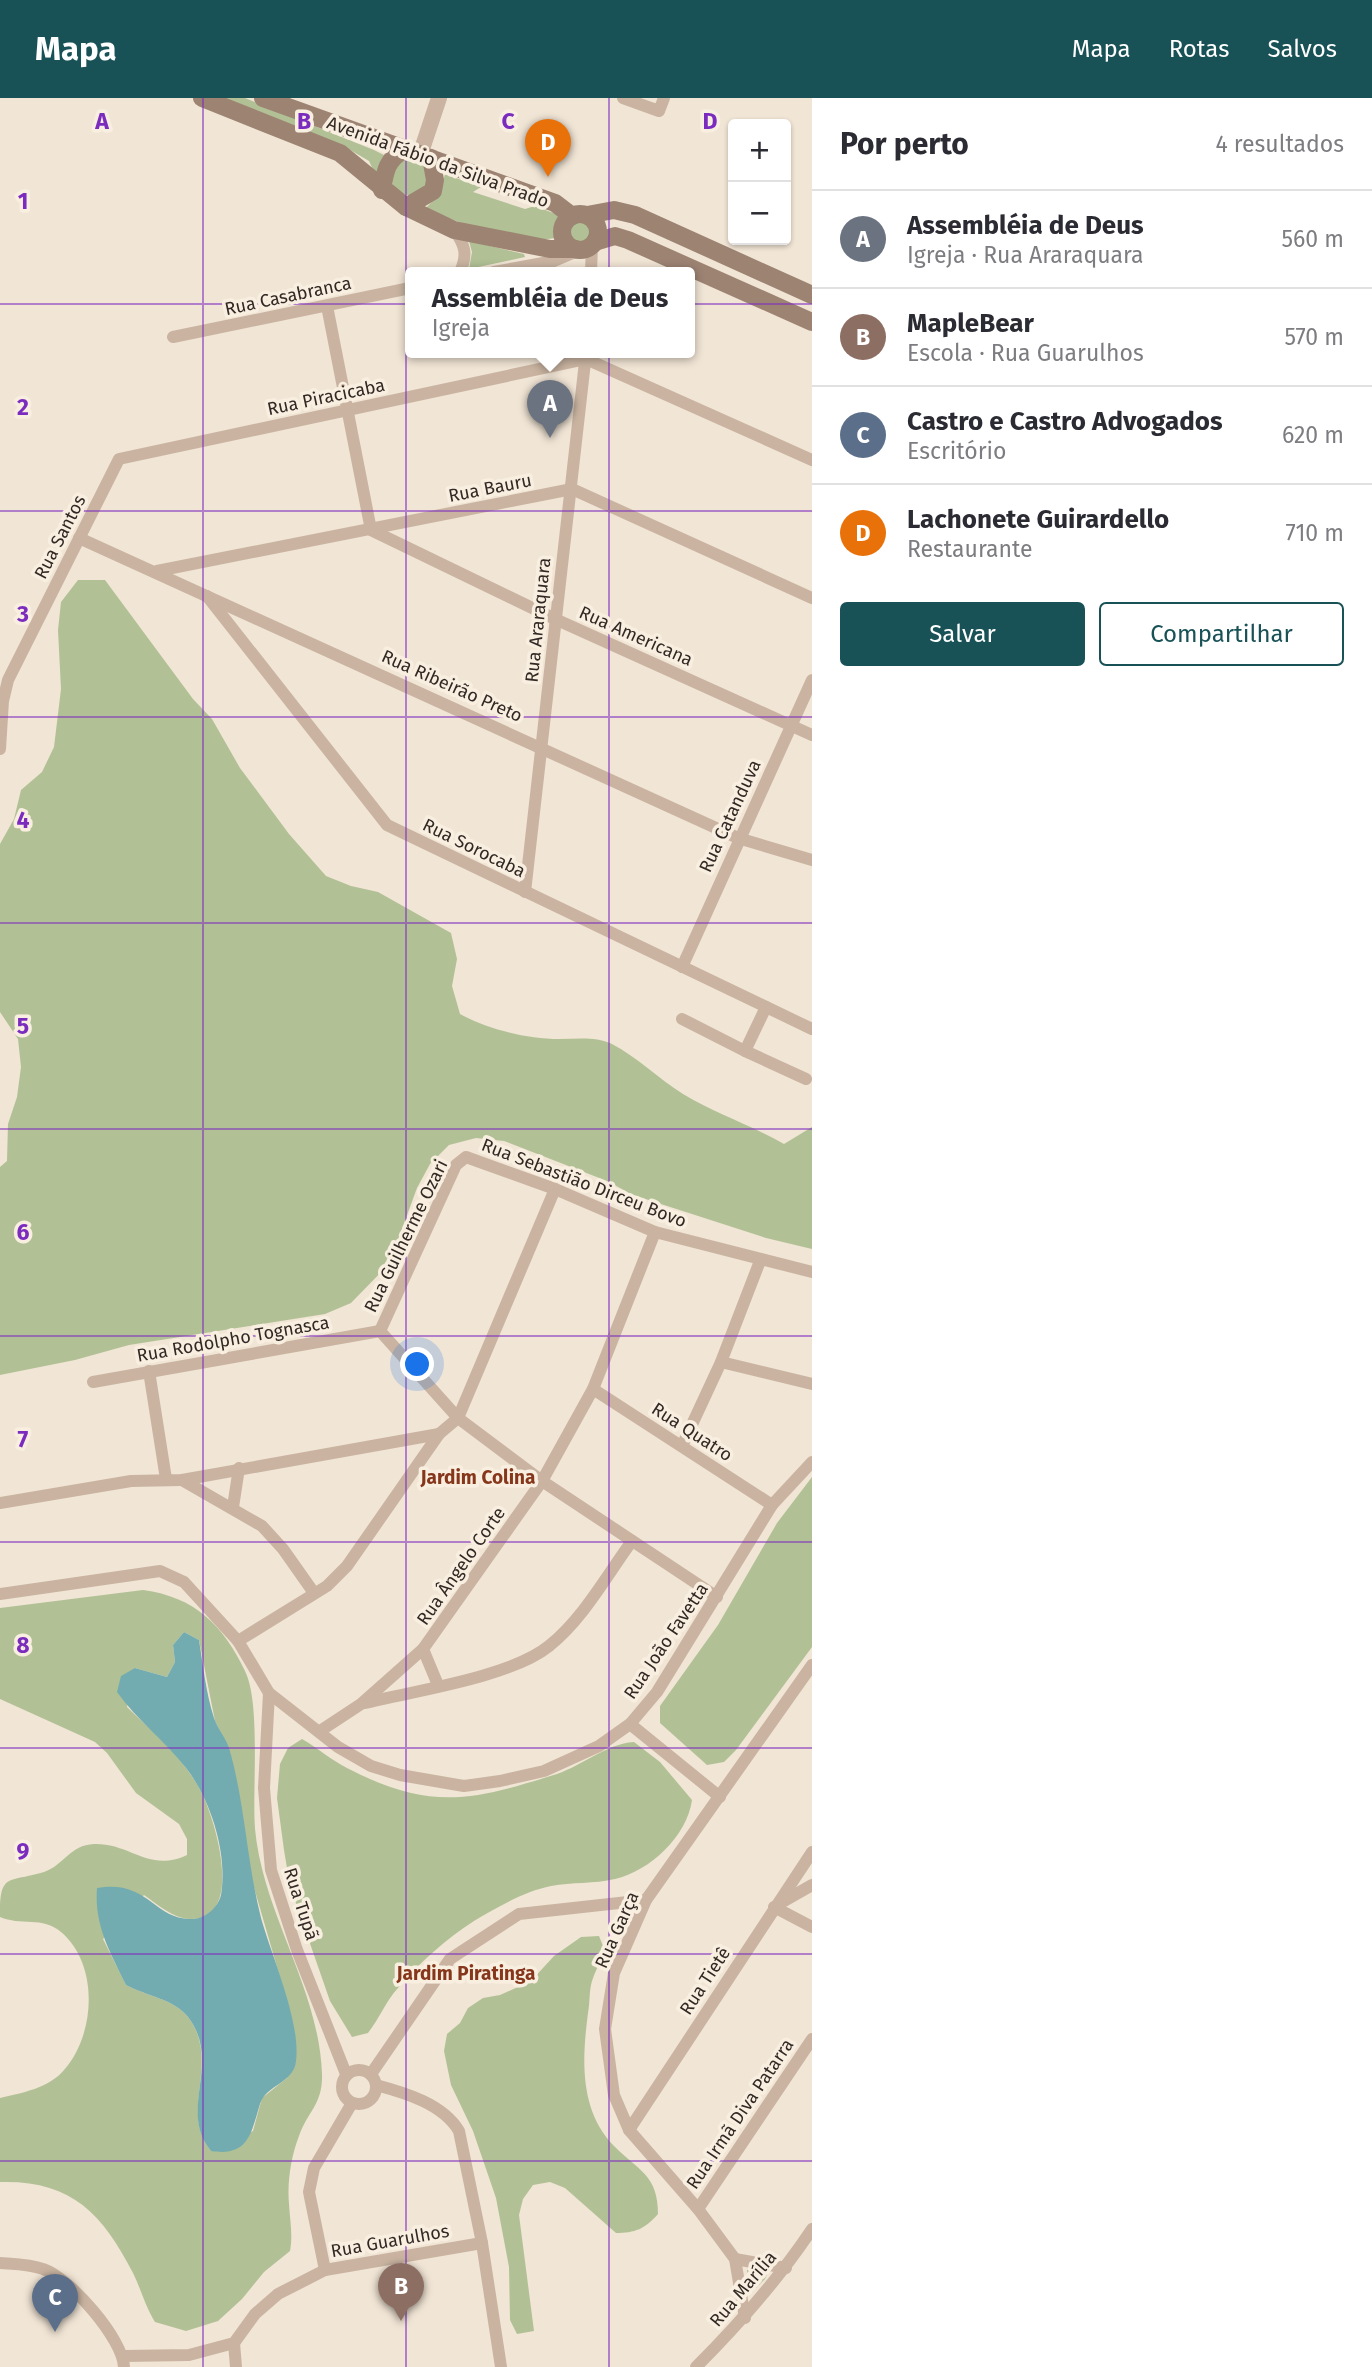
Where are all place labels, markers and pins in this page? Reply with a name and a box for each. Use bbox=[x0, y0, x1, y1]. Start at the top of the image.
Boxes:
pin: D bbox=[525, 119, 571, 177]
pin: A bbox=[527, 380, 573, 438]
pin: B bbox=[378, 2263, 424, 2321]
pin: C bbox=[32, 2274, 78, 2332]

